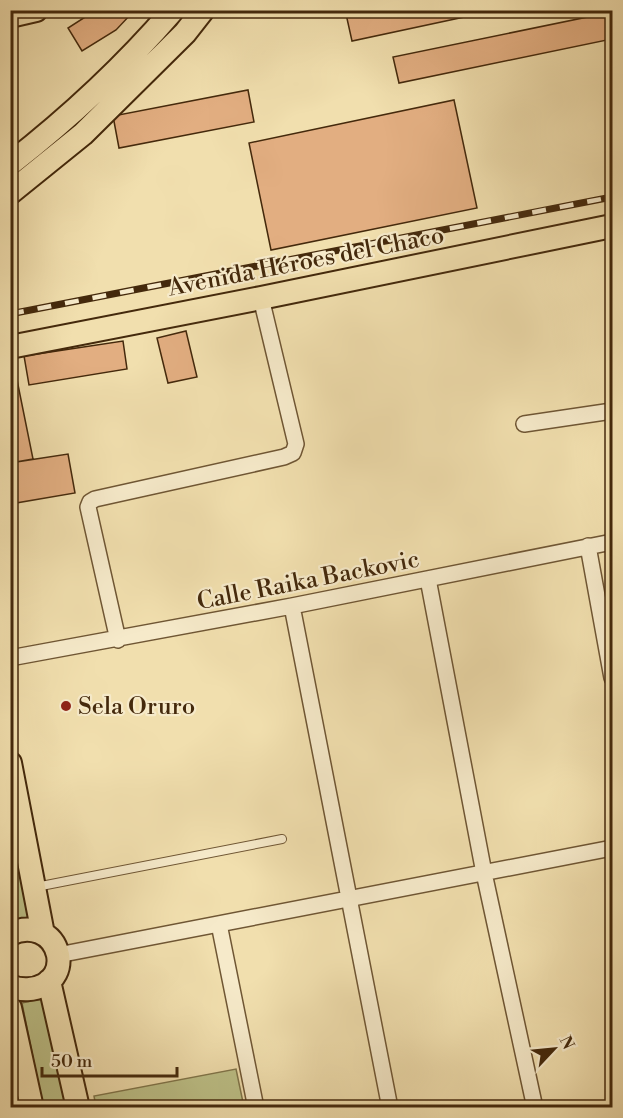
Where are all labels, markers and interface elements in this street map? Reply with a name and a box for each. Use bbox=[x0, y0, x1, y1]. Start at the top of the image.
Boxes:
street label: Avenida Héroes del Chaco bbox=[165, 220, 447, 304]
street label: Calle Raika Backovic bbox=[194, 545, 422, 617]
place label: Sela Oruro bbox=[78, 692, 195, 722]
marker: Sela Oruro bbox=[59, 699, 73, 713]
north arrow bbox=[524, 1019, 584, 1079]
text: N bbox=[555, 1033, 578, 1053]
scale bar bbox=[42, 1040, 177, 1078]
text: 50 m bbox=[51, 1050, 93, 1073]

